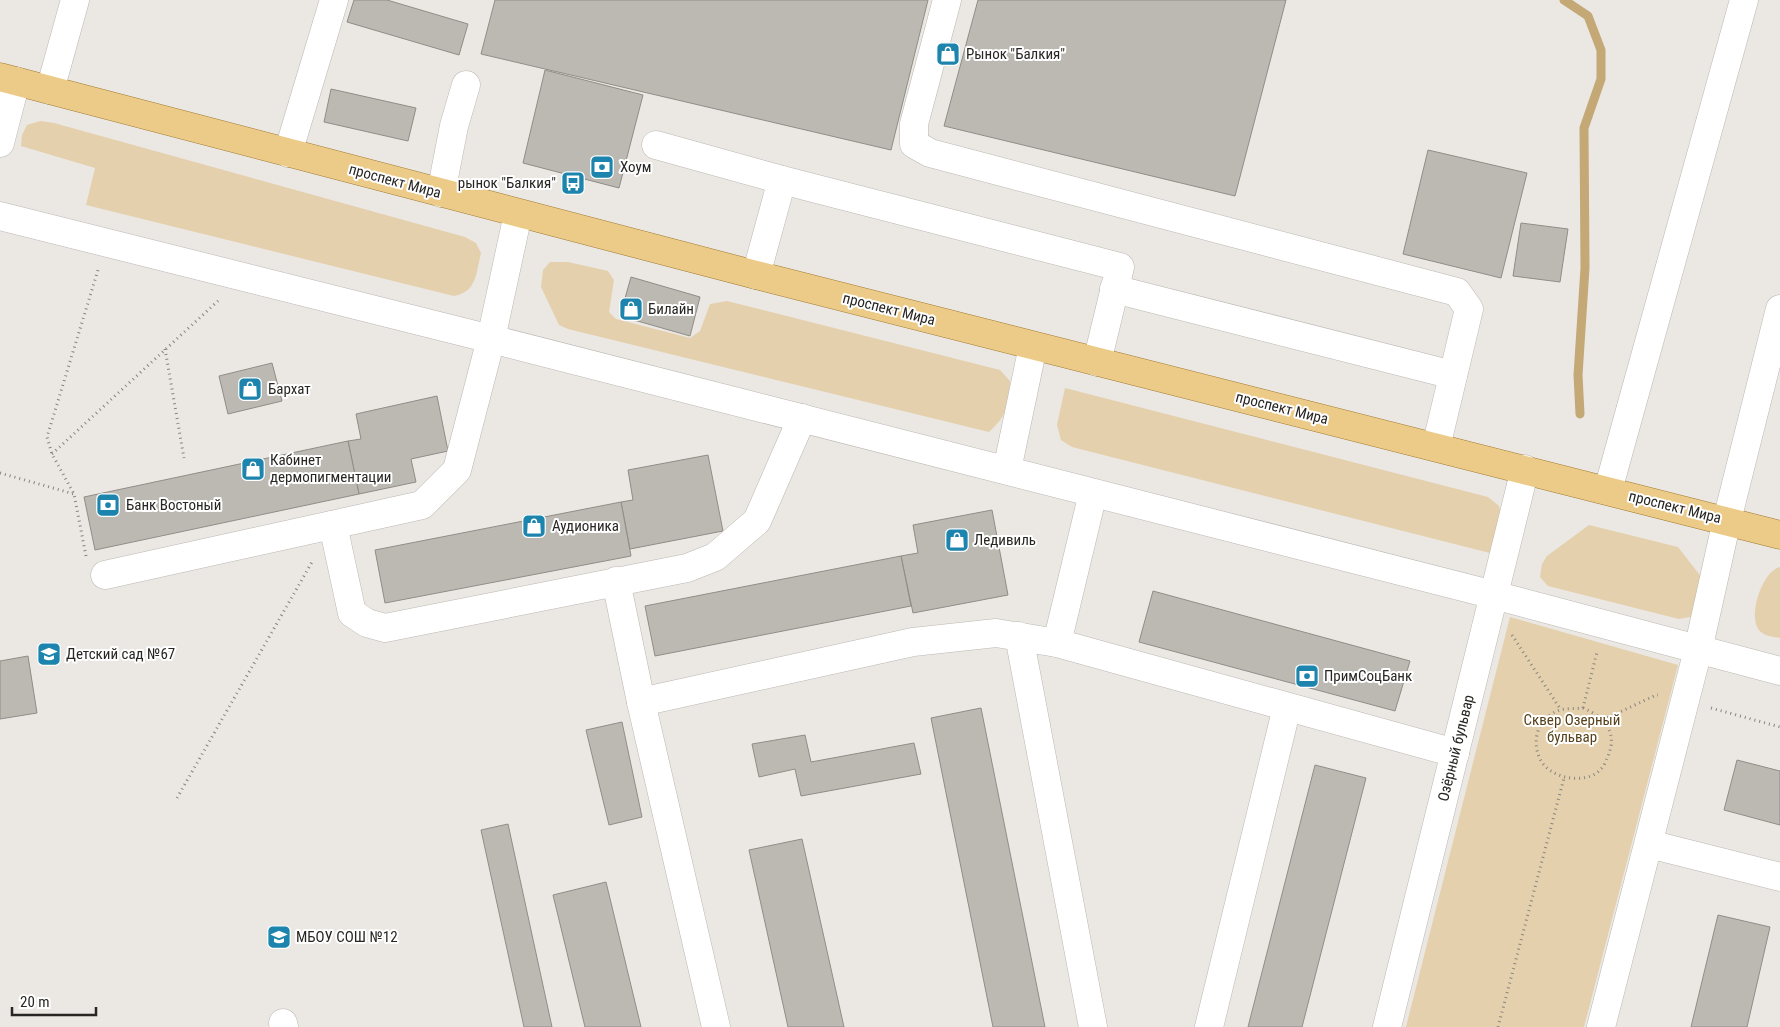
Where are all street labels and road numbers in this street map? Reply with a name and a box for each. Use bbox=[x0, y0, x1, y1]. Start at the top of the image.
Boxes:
street label: проспект Мира bbox=[347, 160, 443, 202]
street label: проспект Мира bbox=[841, 289, 937, 329]
street label: проспект Мира bbox=[1234, 388, 1330, 428]
street label: проспект Мира bbox=[1627, 487, 1723, 527]
street label: Озёрный бульвар bbox=[1434, 693, 1478, 803]

